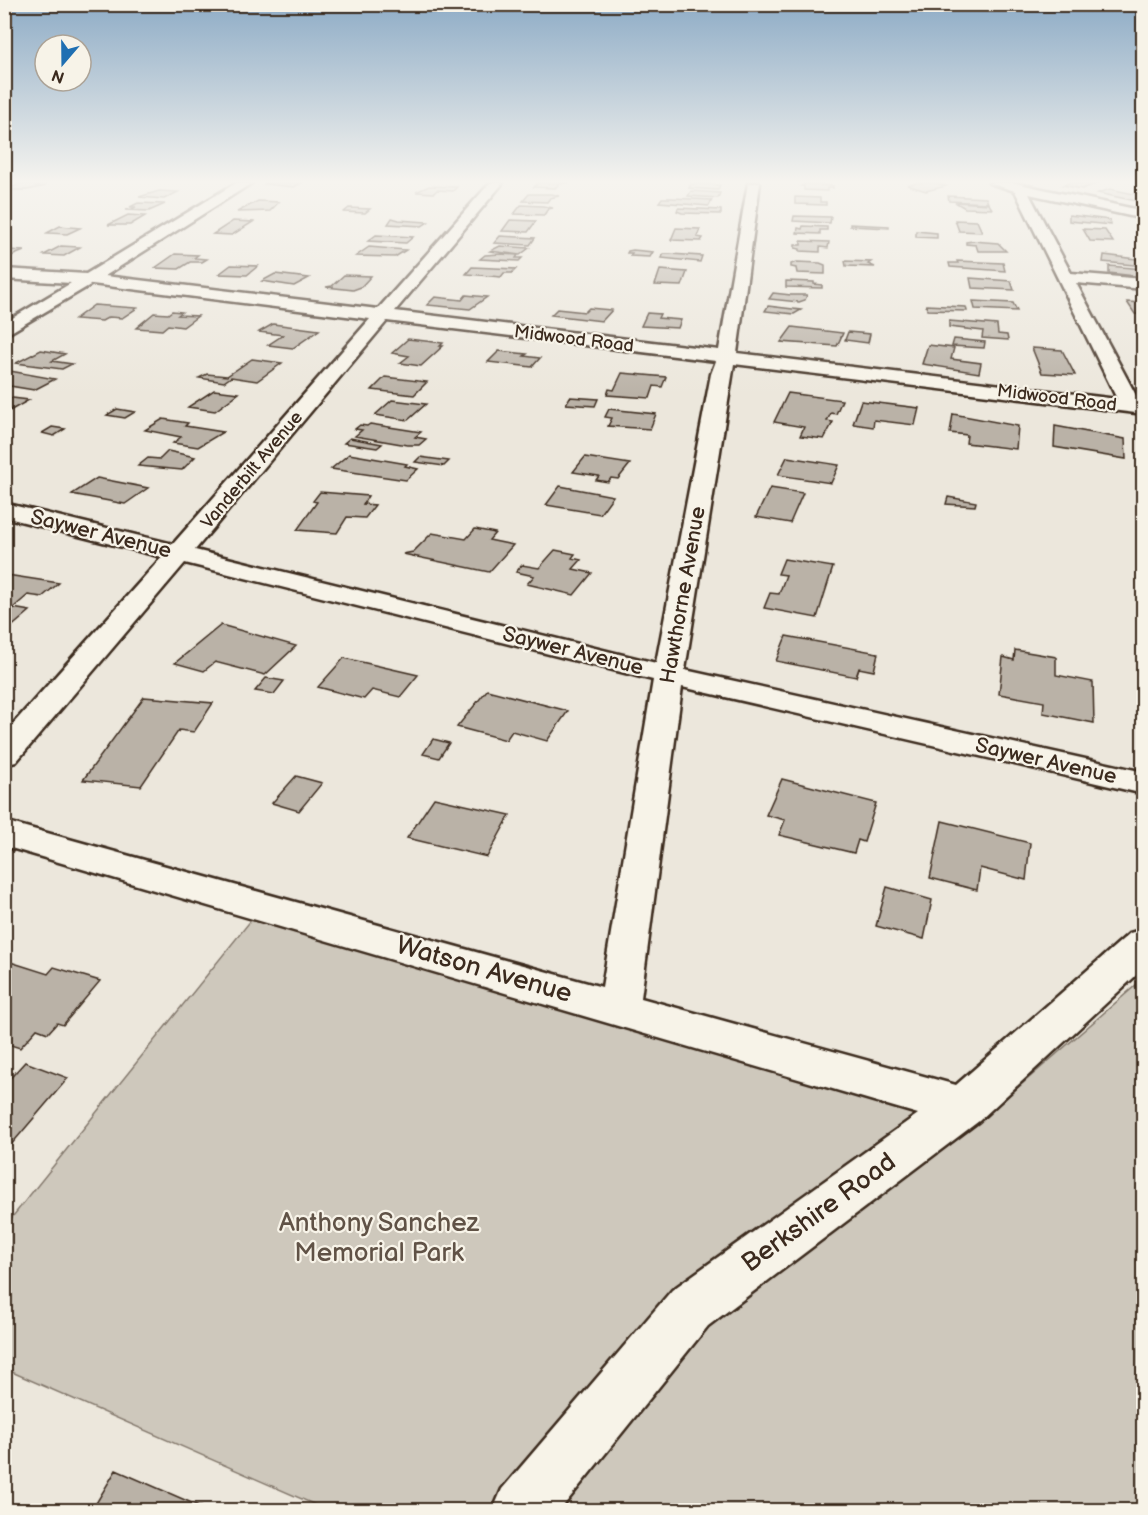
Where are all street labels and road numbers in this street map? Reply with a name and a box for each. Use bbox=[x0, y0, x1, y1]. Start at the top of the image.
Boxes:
street label: Midwood Road bbox=[513, 321, 635, 357]
street label: Midwood Road bbox=[996, 380, 1118, 416]
street label: Vanderbilt Avenue bbox=[197, 407, 307, 533]
street label: Saywer Avenue bbox=[28, 504, 174, 564]
street label: Hawthorne Avenue bbox=[655, 504, 711, 686]
street label: Saywer Avenue bbox=[500, 621, 646, 681]
street label: Saywer Avenue bbox=[973, 733, 1119, 789]
street label: Watson Avenue bbox=[393, 930, 575, 1010]
street label: Berkshire Road bbox=[736, 1147, 902, 1279]

